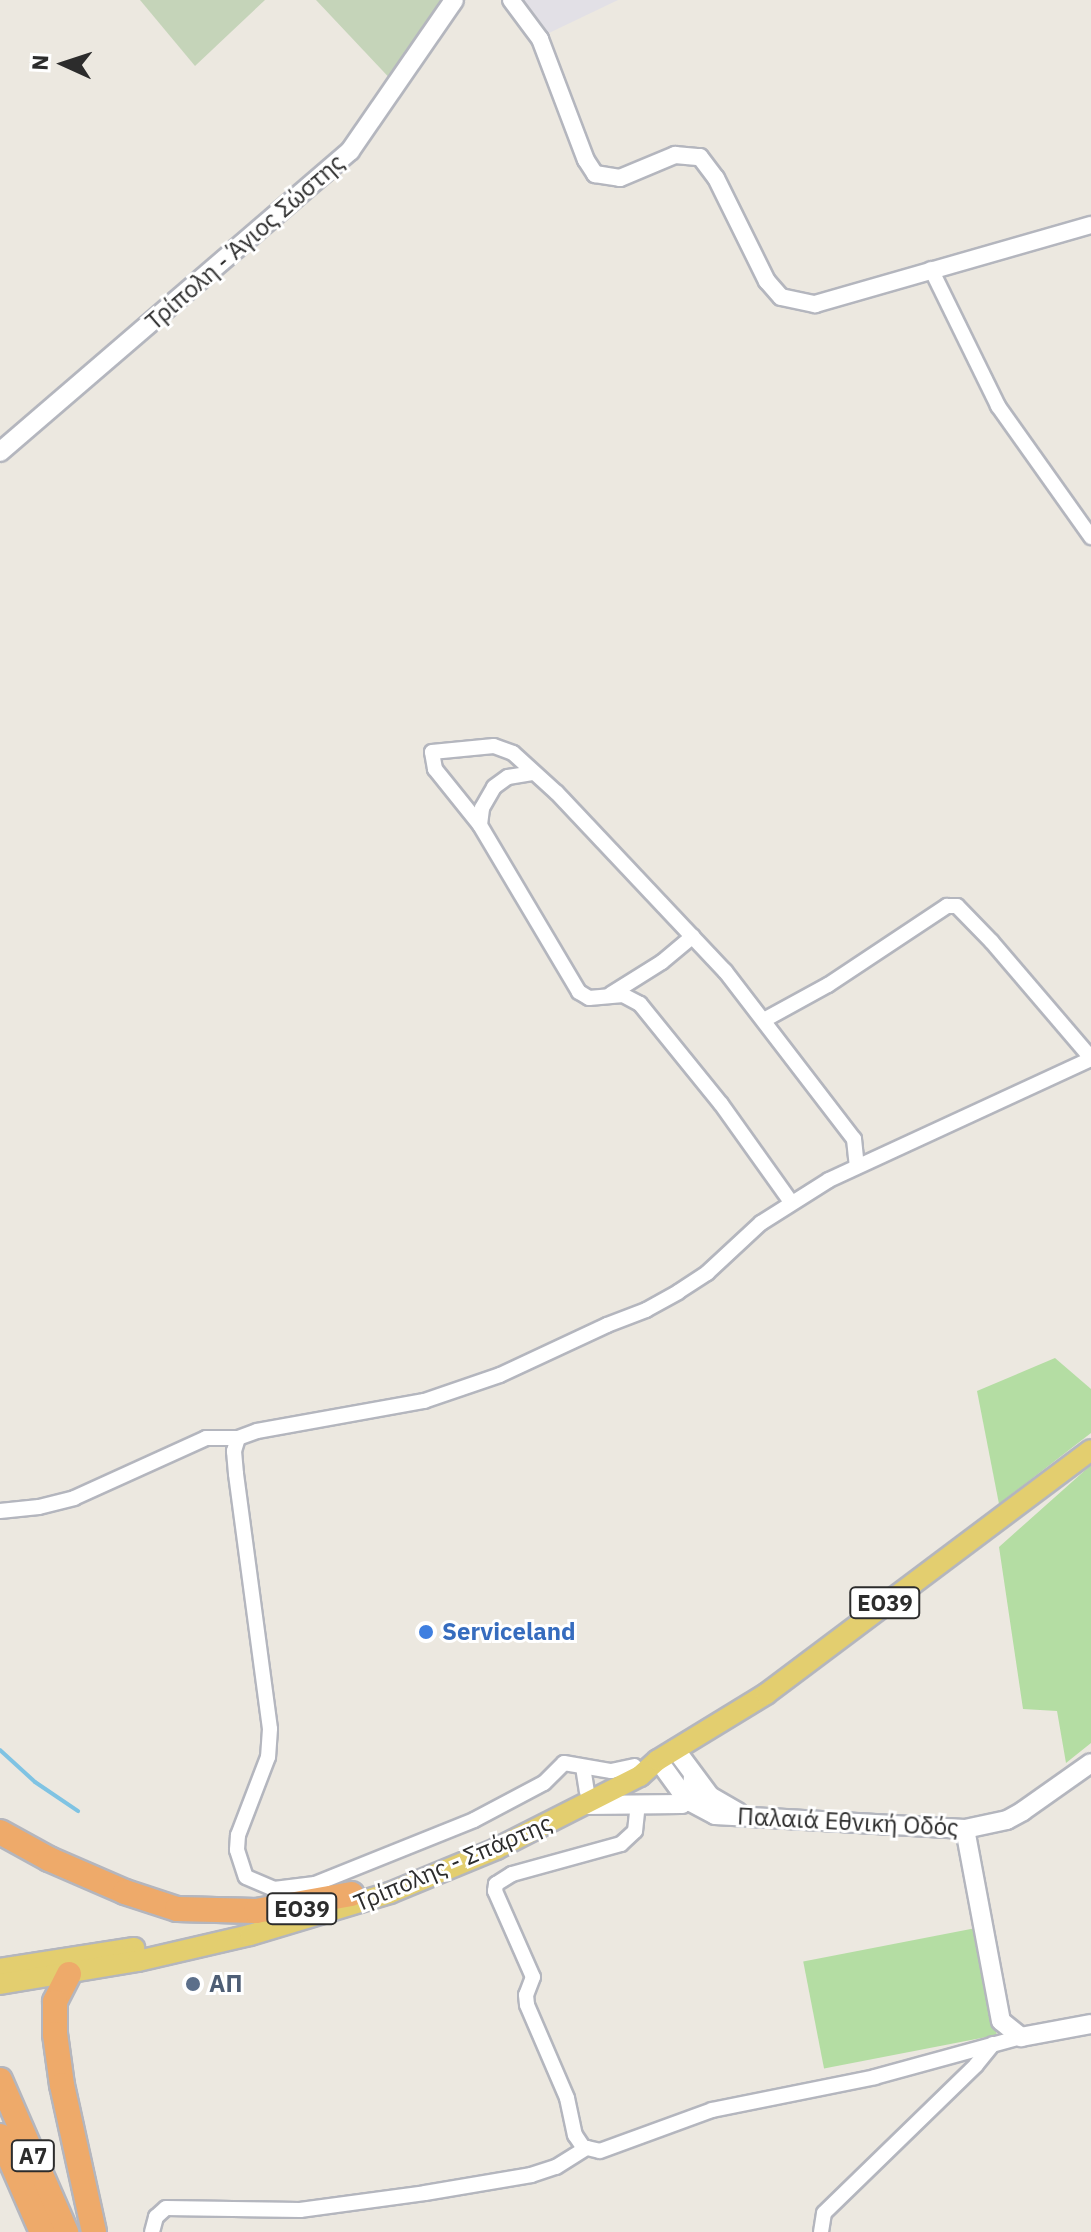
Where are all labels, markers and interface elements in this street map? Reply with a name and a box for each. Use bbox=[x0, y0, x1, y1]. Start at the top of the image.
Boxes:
north arrow bbox=[24, 24, 104, 104]
text: N bbox=[25, 54, 54, 71]
street label: Τρίπολη - Άγιος Σώστης bbox=[140, 148, 350, 336]
road number: ΕΟ39 bbox=[849, 1585, 921, 1621]
place label: Serviceland bbox=[442, 1618, 576, 1646]
marker: Serviceland bbox=[417, 1623, 435, 1641]
street label: Παλαιά Εθνική Οδός bbox=[737, 1802, 959, 1842]
street label: Τρίπολης - Σπάρτης bbox=[350, 1808, 556, 1918]
road number: ΕΟ39 bbox=[266, 1891, 338, 1927]
place label: ΑΠ bbox=[209, 1970, 242, 1998]
marker: ΑΠ bbox=[184, 1975, 202, 1993]
road number: Α7 bbox=[9, 2138, 57, 2174]

